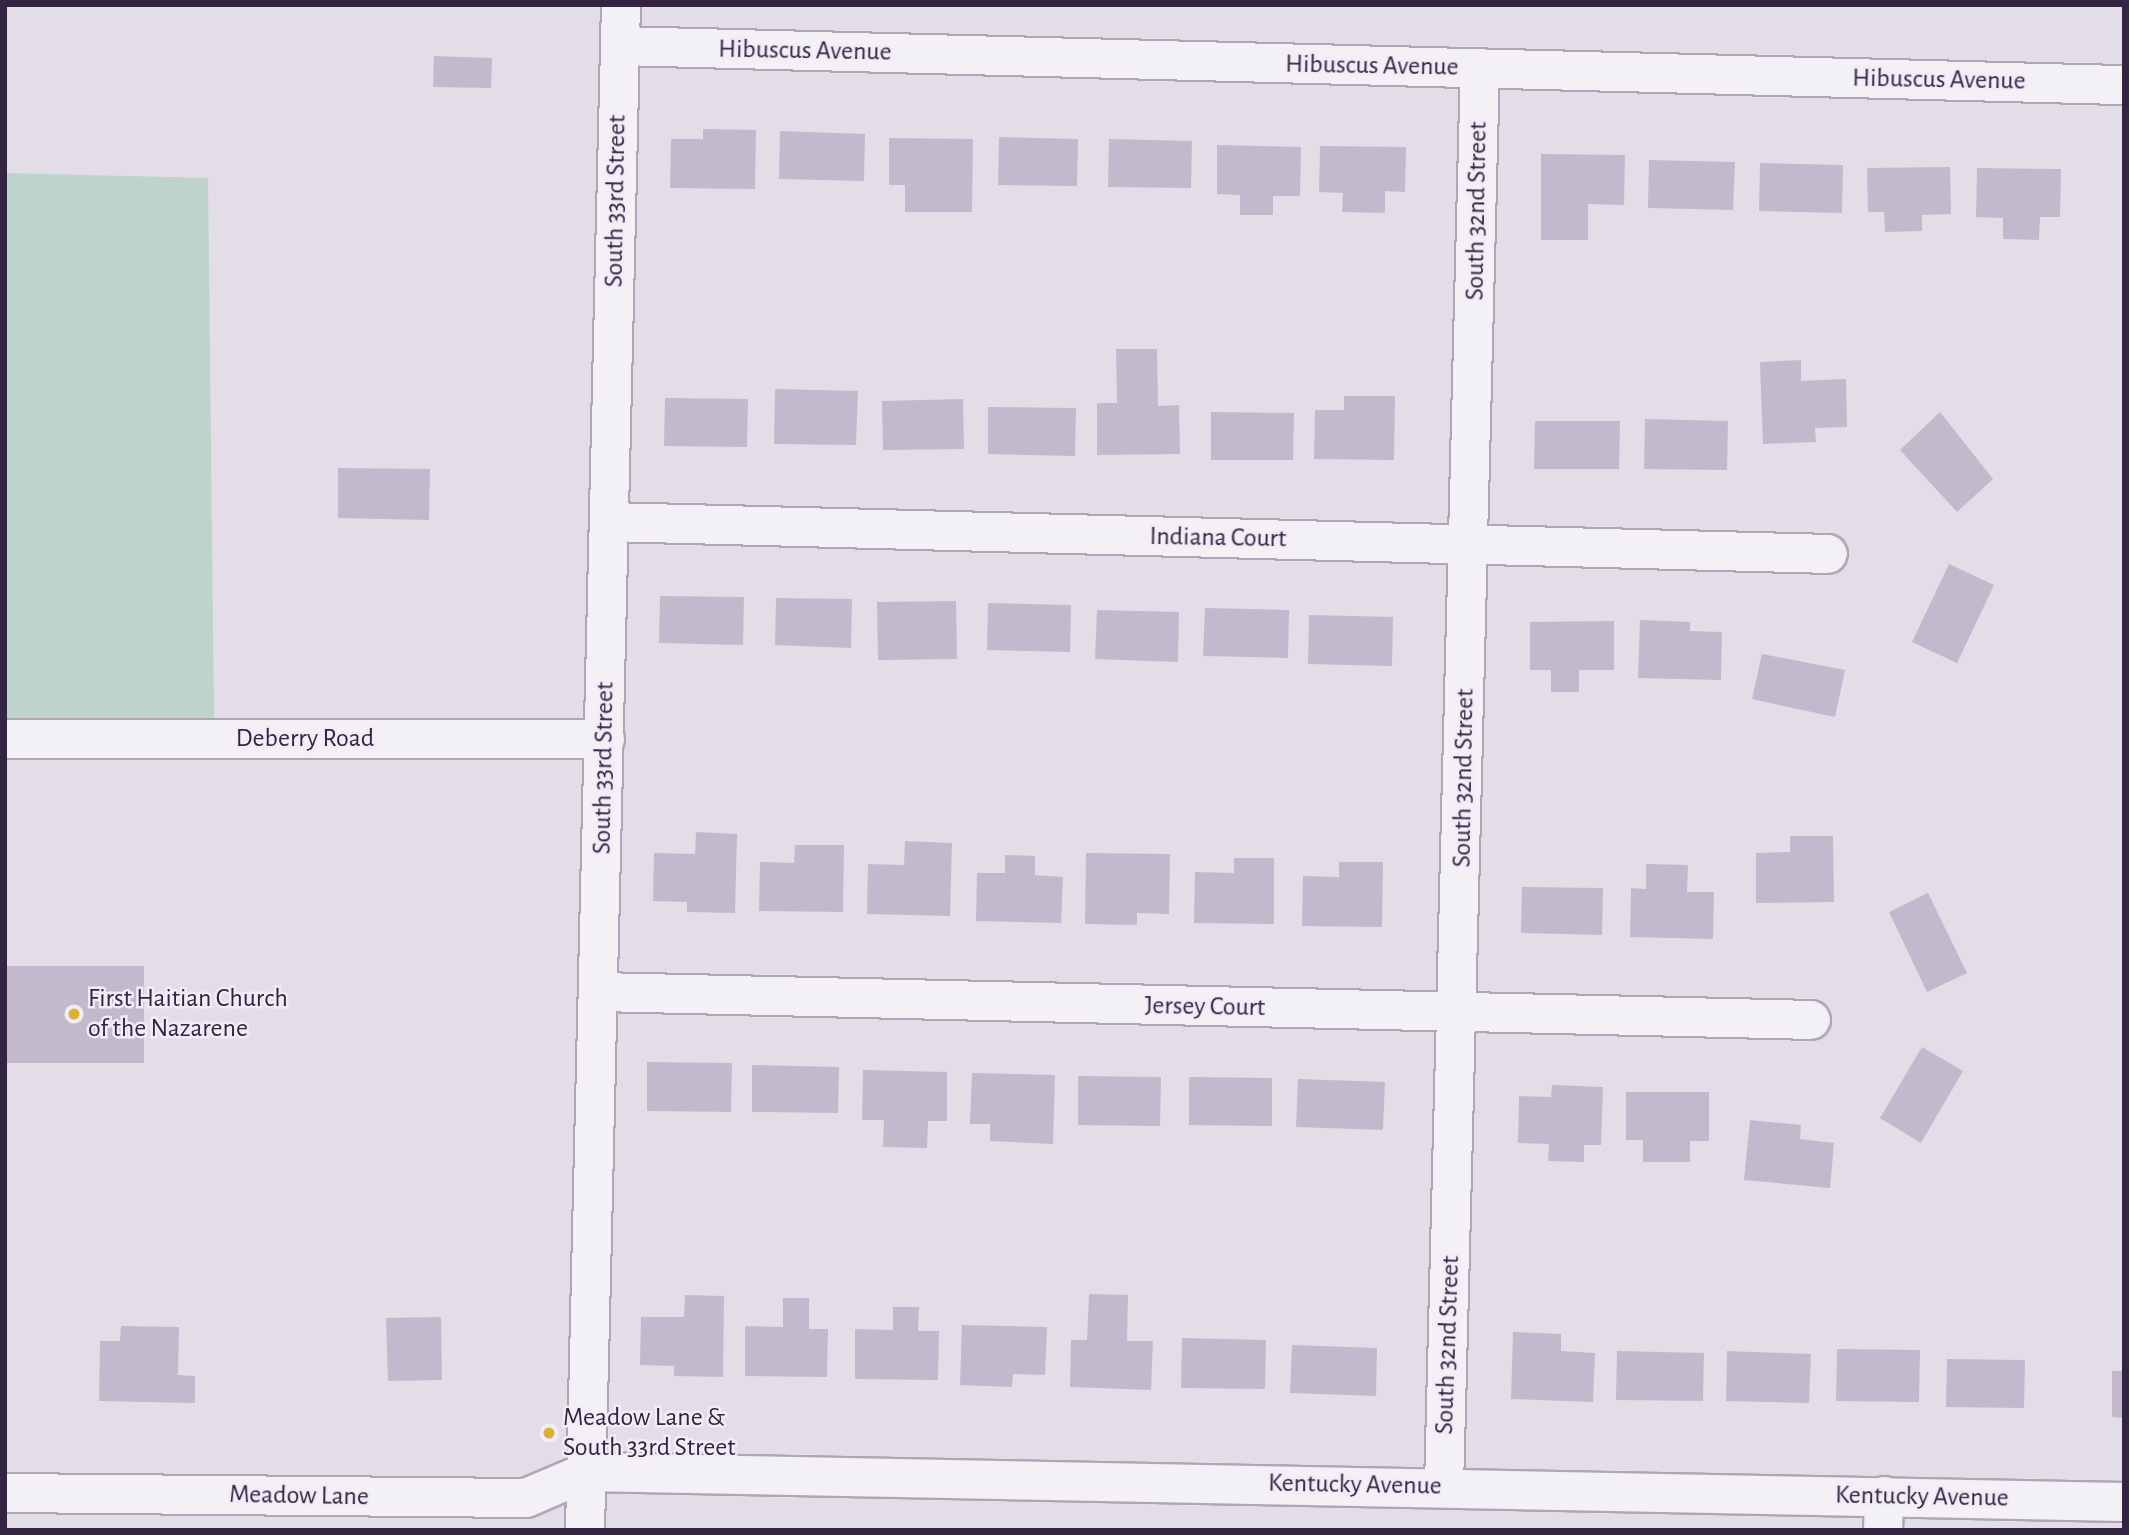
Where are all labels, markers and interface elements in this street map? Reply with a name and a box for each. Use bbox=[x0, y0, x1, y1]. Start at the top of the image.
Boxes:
street label: Hibuscus Avenue bbox=[718, 34, 892, 68]
street label: Hibuscus Avenue bbox=[1285, 49, 1459, 83]
street label: Hibuscus Avenue bbox=[1852, 63, 2026, 97]
street label: South 33rd Street bbox=[599, 114, 633, 288]
street label: South 32nd Street bbox=[1460, 121, 1494, 301]
street label: Indiana Court bbox=[1149, 521, 1287, 555]
street label: South 33rd Street bbox=[587, 681, 621, 855]
street label: South 32nd Street bbox=[1447, 688, 1481, 868]
street label: Deberry Road bbox=[236, 723, 374, 755]
place label: First Haitian Church of the Nazarene bbox=[88, 983, 288, 1044]
street label: Jersey Court bbox=[1145, 990, 1265, 1024]
marker: First Haitian Church of the Nazarene bbox=[66, 1006, 82, 1022]
street label: South 32nd Street bbox=[1429, 1255, 1467, 1435]
place label: Meadow Lane & South 33rd Street bbox=[563, 1402, 736, 1464]
marker: Meadow Lane & South 33rd Street bbox=[541, 1425, 557, 1441]
street label: Kentucky Avenue bbox=[1268, 1468, 1442, 1502]
street label: Meadow Lane bbox=[229, 1479, 369, 1513]
street label: Kentucky Avenue bbox=[1835, 1480, 2009, 1514]

